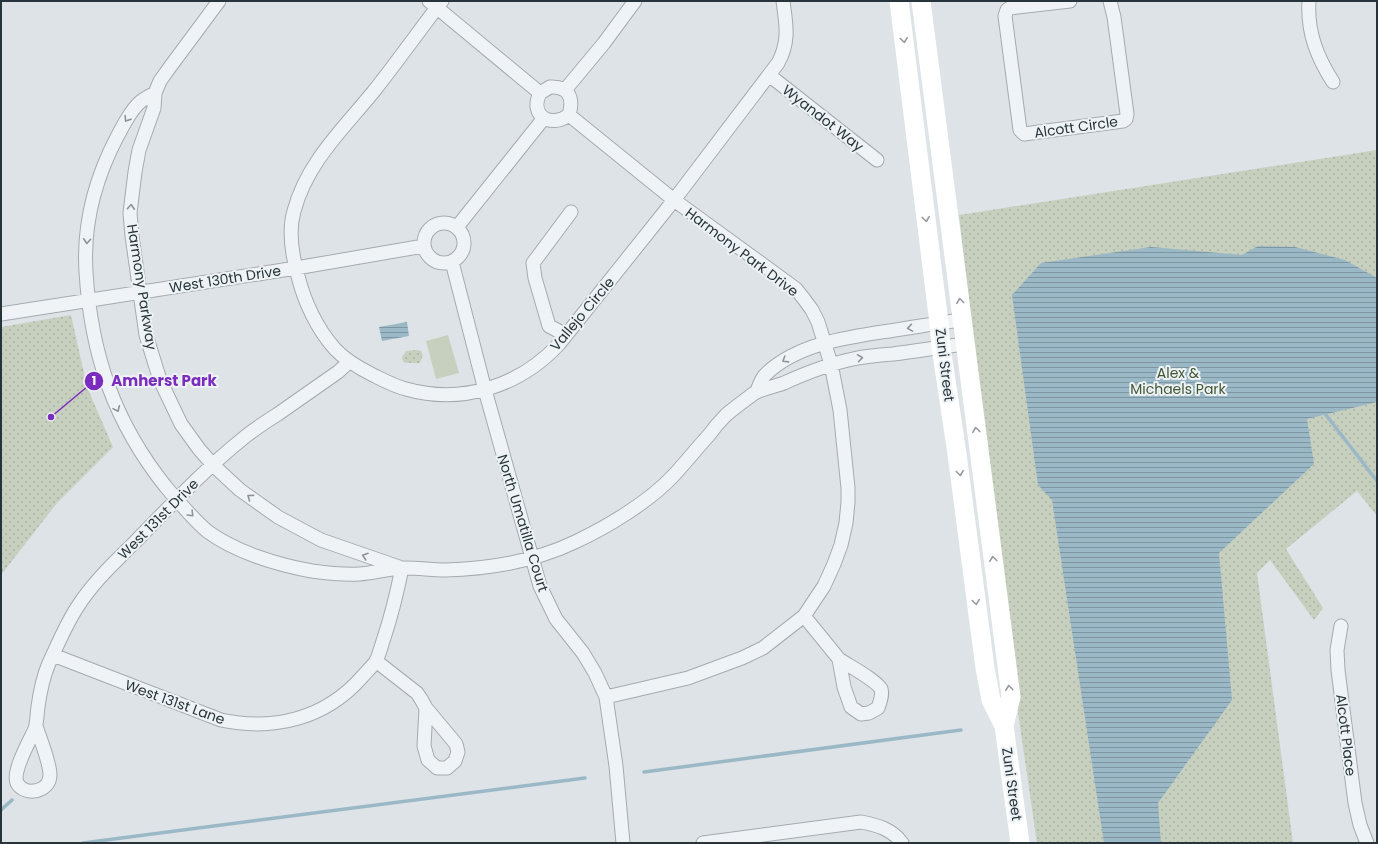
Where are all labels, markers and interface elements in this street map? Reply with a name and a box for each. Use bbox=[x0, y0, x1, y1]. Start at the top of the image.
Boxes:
one-way arrow bbox=[899, 37, 908, 43]
street label: Wyandot Way bbox=[778, 80, 868, 156]
street label: Alcott Circle bbox=[1033, 111, 1119, 143]
one-way arrow bbox=[124, 115, 132, 122]
street label: Harmony Park Drive bbox=[681, 203, 803, 301]
one-way arrow bbox=[127, 204, 136, 210]
one-way arrow bbox=[921, 216, 930, 222]
street label: Harmony Parkway bbox=[122, 223, 162, 351]
one-way arrow bbox=[82, 238, 91, 244]
street label: West 130th Drive bbox=[168, 260, 283, 298]
street label: Vallejo Circle bbox=[545, 273, 619, 355]
one-way arrow bbox=[955, 298, 964, 304]
one-way arrow bbox=[906, 323, 913, 332]
street label: Zuni Street bbox=[931, 327, 959, 403]
one-way arrow bbox=[857, 354, 863, 363]
one-way arrow bbox=[782, 356, 789, 363]
park label: Alex & Michaels Park bbox=[1130, 363, 1227, 399]
callout: Amherst Park bbox=[84, 368, 225, 395]
text: Amherst Park bbox=[111, 370, 218, 391]
text: 1 bbox=[92, 372, 96, 389]
one-way arrow bbox=[112, 404, 120, 412]
one-way arrow bbox=[972, 427, 981, 433]
street label: North Umatilla Court bbox=[493, 452, 553, 594]
one-way arrow bbox=[955, 470, 964, 476]
street label: West 131st Drive bbox=[113, 474, 203, 564]
one-way arrow bbox=[247, 494, 254, 502]
one-way arrow bbox=[186, 509, 194, 517]
one-way arrow bbox=[362, 552, 369, 560]
one-way arrow bbox=[989, 556, 998, 562]
one-way arrow bbox=[971, 599, 980, 605]
street label: West 131st Lane bbox=[122, 675, 228, 729]
one-way arrow bbox=[1005, 685, 1014, 691]
street label: Alcott Place bbox=[1331, 693, 1361, 777]
street label: Zuni Street bbox=[997, 746, 1027, 822]

